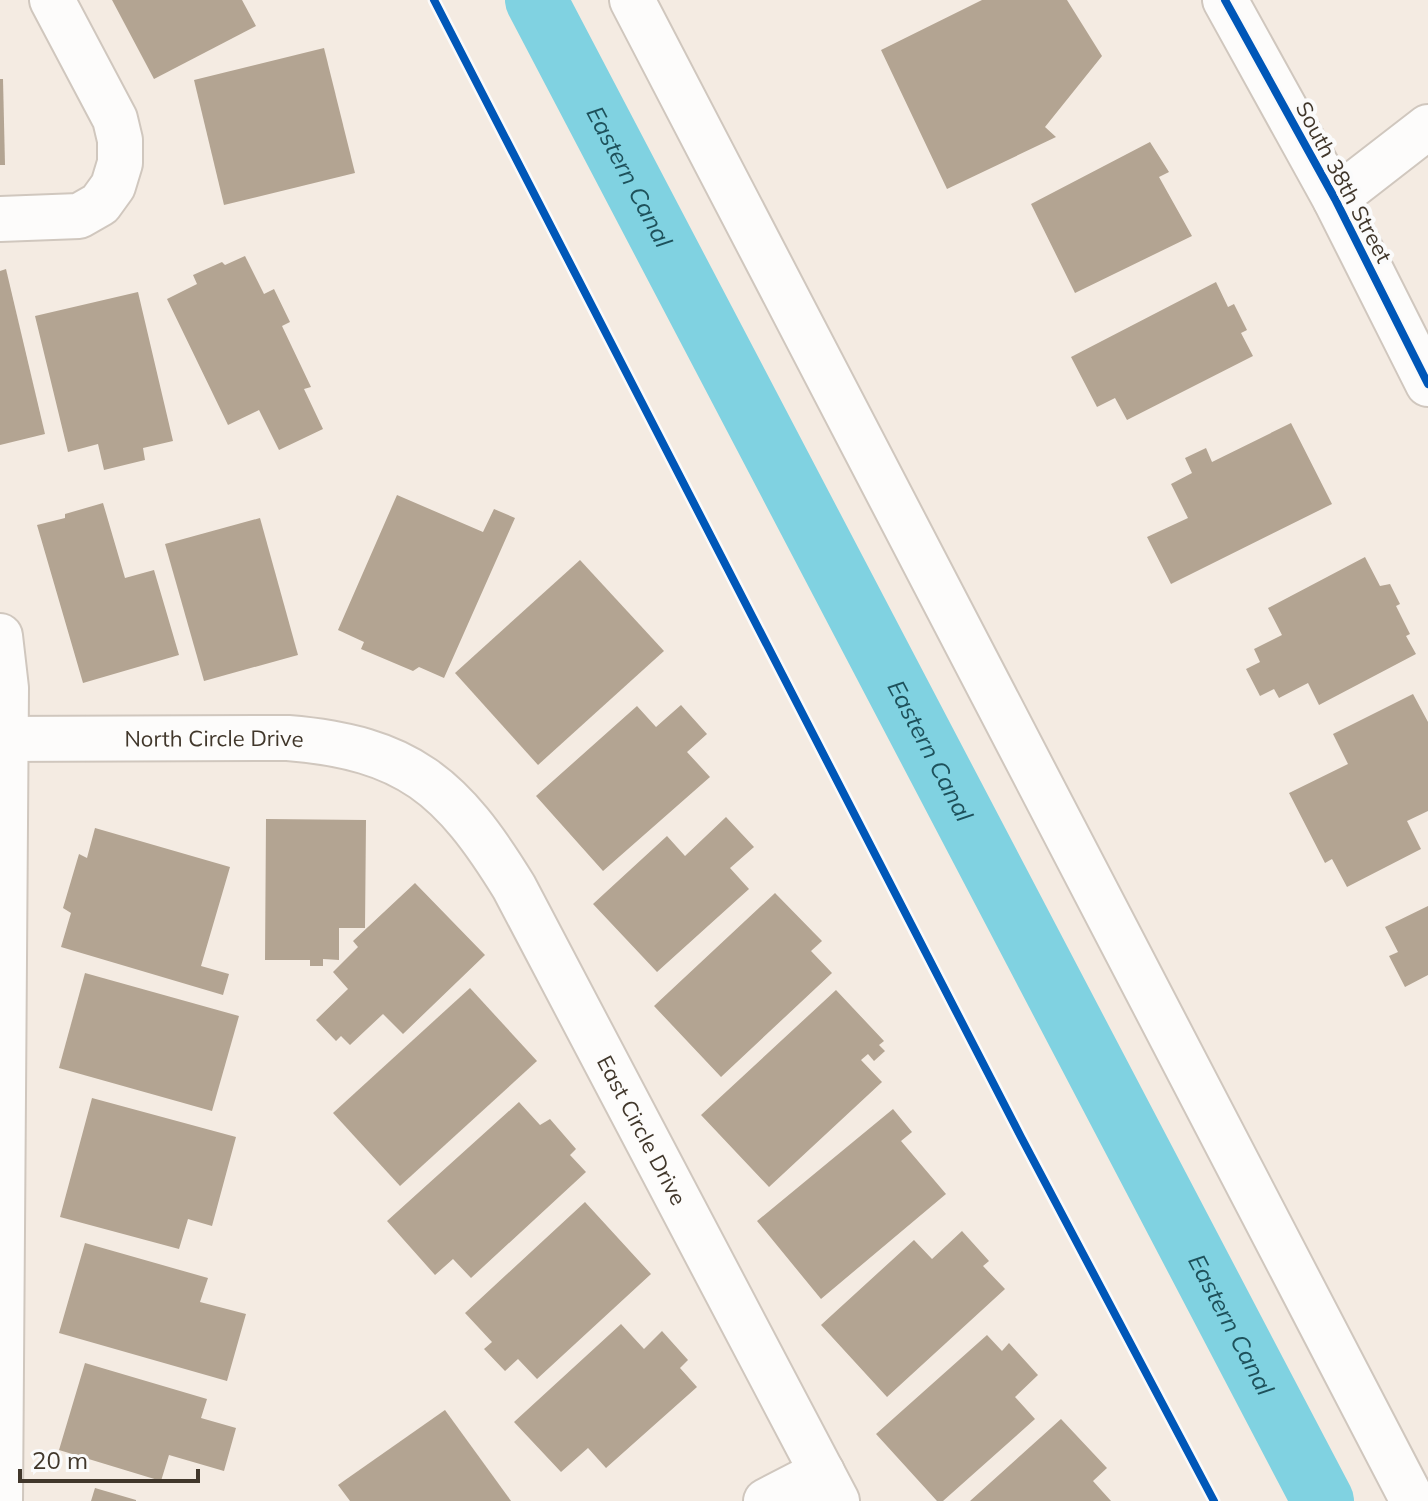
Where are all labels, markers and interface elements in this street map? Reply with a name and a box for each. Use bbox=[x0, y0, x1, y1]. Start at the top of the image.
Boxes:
street label: South 38th Street bbox=[1290, 96, 1398, 268]
water label: Eastern Canal bbox=[580, 101, 679, 253]
water label: Eastern Canal bbox=[881, 675, 980, 826]
street label: North Circle Drive bbox=[124, 724, 305, 753]
street label: East Circle Drive bbox=[591, 1050, 693, 1210]
water label: Eastern Canal bbox=[1182, 1249, 1281, 1400]
scale bar bbox=[20, 1433, 198, 1483]
text: 20 m bbox=[32, 1445, 88, 1475]

